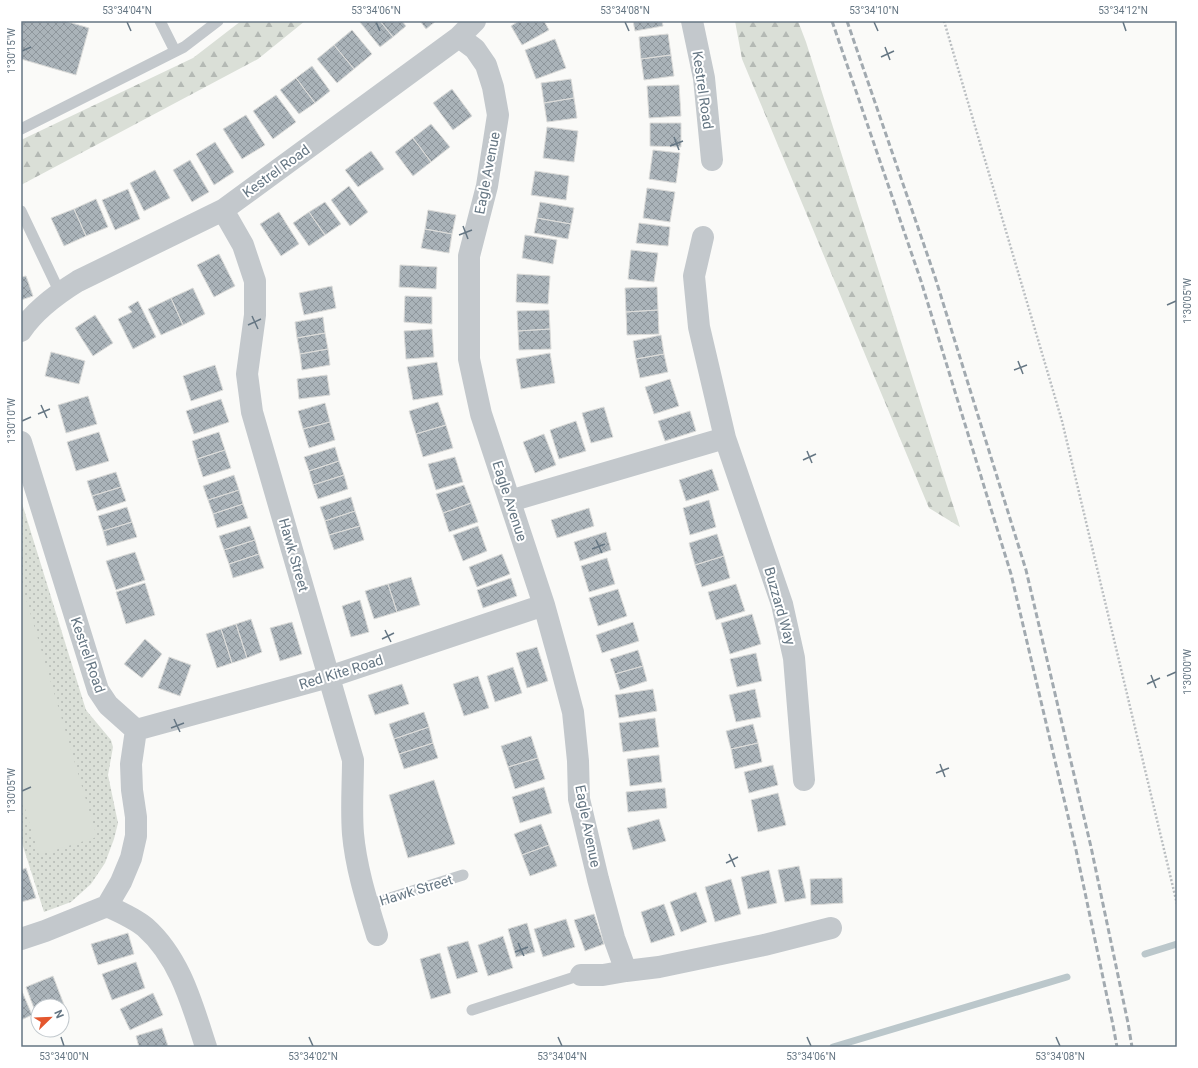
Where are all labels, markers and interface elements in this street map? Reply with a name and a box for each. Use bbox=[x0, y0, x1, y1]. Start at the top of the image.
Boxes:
text: 53°34'04"N bbox=[102, 5, 152, 16]
text: 53°34'06"N bbox=[351, 5, 401, 16]
text: 53°34'08"N bbox=[600, 5, 650, 16]
text: 53°34'10"N bbox=[849, 5, 899, 16]
text: 53°34'12"N bbox=[1098, 5, 1148, 16]
text: 1°30'15"W bbox=[6, 28, 17, 74]
street label: Kestrel Road bbox=[690, 50, 716, 130]
street label: Eagle Avenue bbox=[471, 130, 503, 216]
street label: Kestrel Road bbox=[239, 141, 313, 201]
text: 1°30'05"W bbox=[1182, 278, 1193, 324]
text: 1°30'10"W bbox=[6, 398, 17, 444]
street label: Eagle Avenue bbox=[489, 459, 531, 543]
street label: Hawk Street bbox=[276, 516, 312, 594]
street label: Buzzard Way bbox=[761, 565, 799, 647]
street label: Kestrel Road bbox=[68, 615, 108, 695]
text: 1°30'00"W bbox=[1182, 649, 1193, 695]
street label: Red Kite Road bbox=[297, 652, 385, 692]
text: 1°30'05"W bbox=[6, 768, 17, 814]
street label: Eagle Avenue bbox=[572, 783, 604, 869]
street label: Hawk Street bbox=[377, 871, 455, 909]
north arrow bbox=[30, 998, 70, 1038]
text: N bbox=[51, 1008, 66, 1021]
text: 53°34'00"N bbox=[39, 1051, 89, 1062]
text: 53°34'02"N bbox=[288, 1051, 338, 1062]
text: 53°34'04"N bbox=[537, 1051, 587, 1062]
text: 53°34'06"N bbox=[786, 1051, 836, 1062]
text: 53°34'08"N bbox=[1035, 1051, 1085, 1062]

